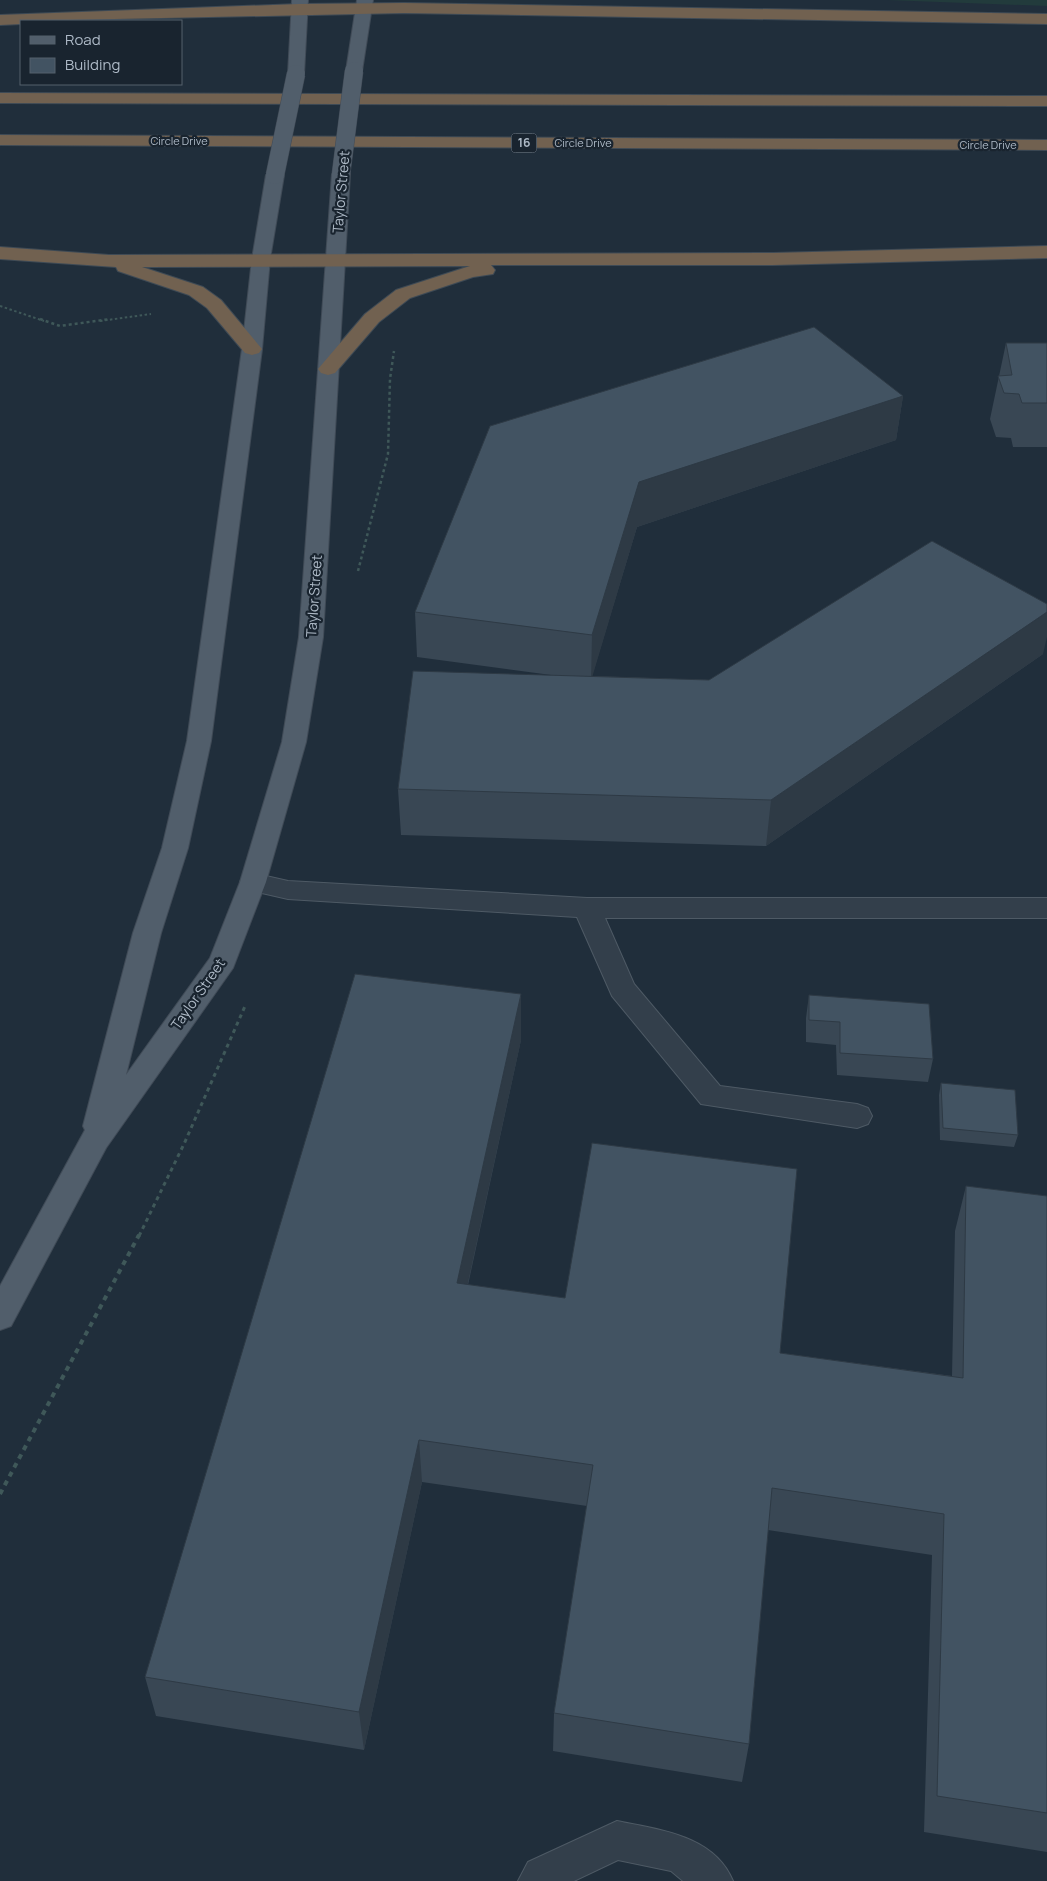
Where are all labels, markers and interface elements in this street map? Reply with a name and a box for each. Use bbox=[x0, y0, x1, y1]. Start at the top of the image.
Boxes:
legend bbox=[20, 20, 182, 85]
text: Road bbox=[65, 29, 101, 50]
text: Building bbox=[65, 54, 120, 75]
street label: Circle Drive bbox=[150, 133, 208, 148]
road number: 16 bbox=[512, 134, 536, 152]
street label: Circle Drive bbox=[554, 135, 612, 150]
street label: Circle Drive bbox=[959, 137, 1017, 152]
street label: Taylor Street bbox=[327, 150, 354, 234]
street label: Taylor Street bbox=[301, 554, 326, 638]
street label: Taylor Street bbox=[166, 954, 229, 1033]

